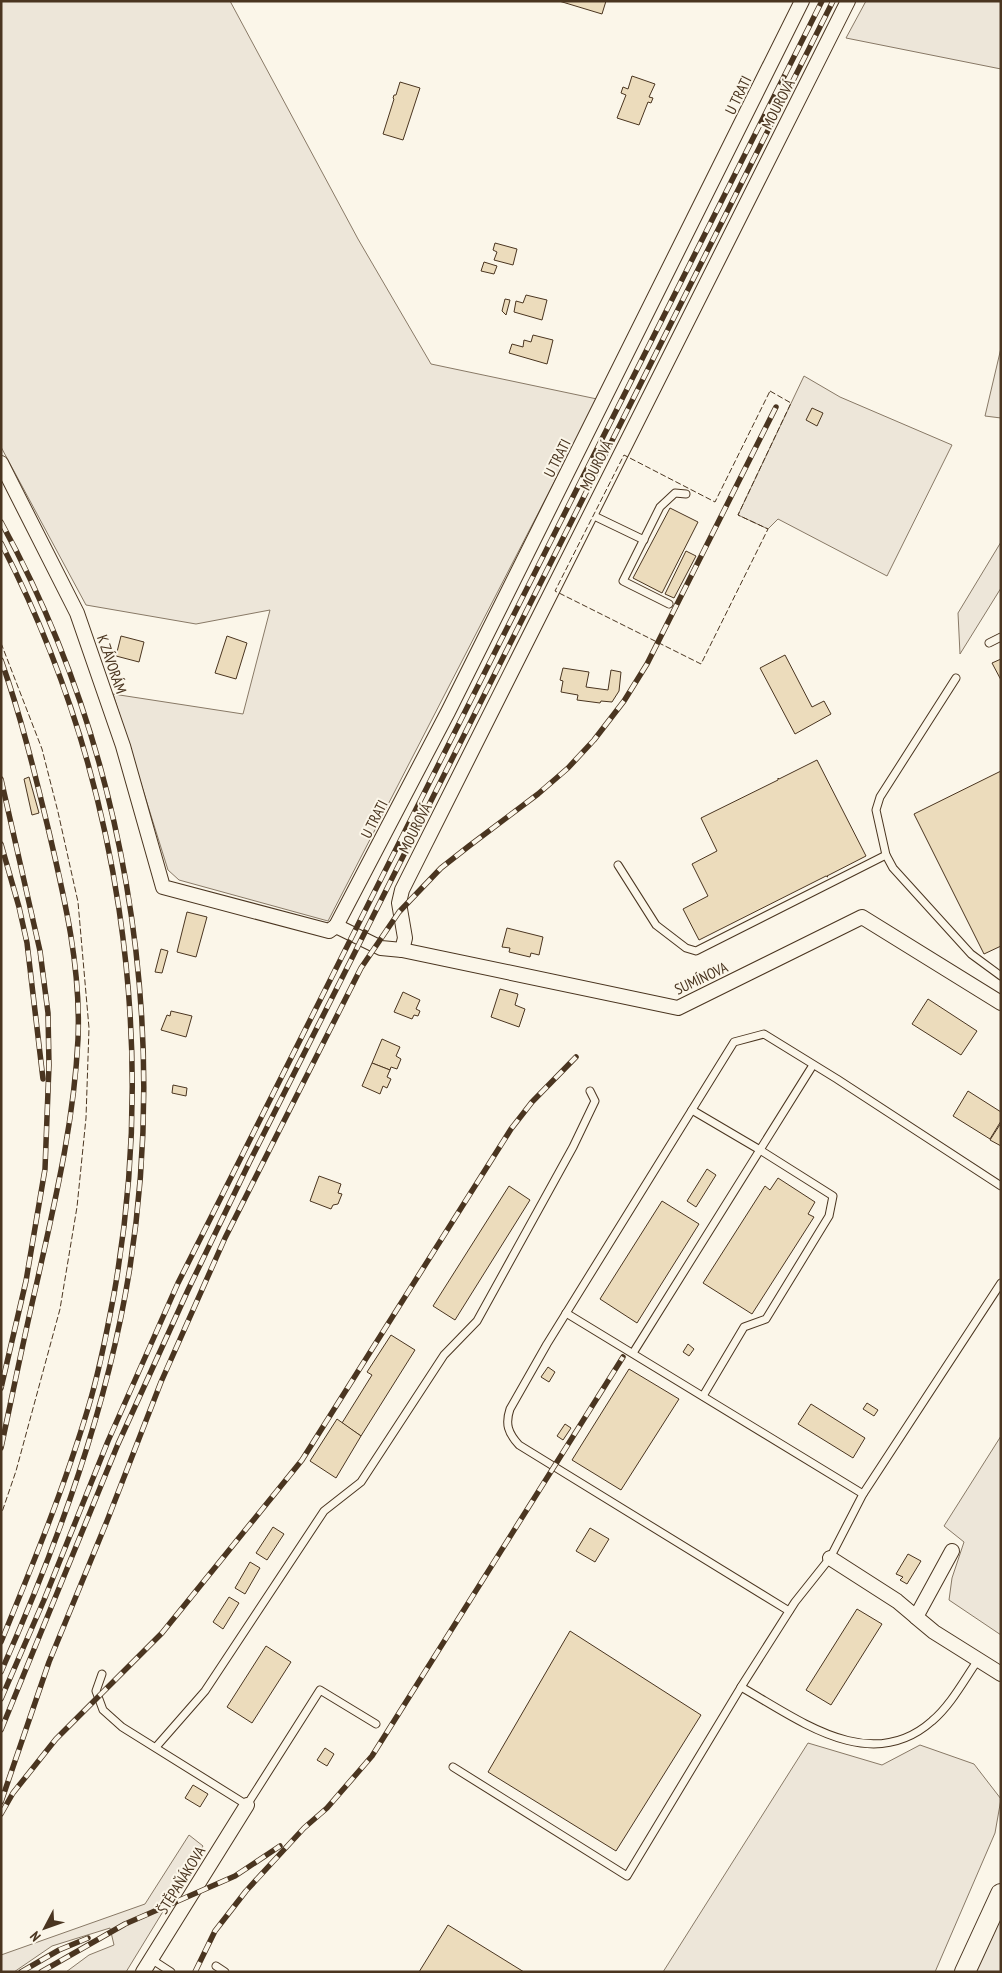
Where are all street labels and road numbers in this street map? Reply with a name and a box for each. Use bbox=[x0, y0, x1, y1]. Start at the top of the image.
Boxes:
street label: U TRATI bbox=[721, 73, 755, 117]
street label: MOUROVÁ bbox=[757, 75, 799, 132]
street label: U TRATI bbox=[539, 436, 575, 480]
street label: MOUROVÁ bbox=[575, 436, 617, 493]
street label: K ZÁVORÁM bbox=[93, 632, 131, 696]
street label: U TRATI bbox=[356, 797, 392, 841]
street label: MOUROVÁ bbox=[394, 799, 436, 856]
street label: SUMÍNOVA bbox=[671, 957, 732, 999]
street label: ŠTĚPAŇÁKOVA bbox=[153, 1842, 210, 1917]

